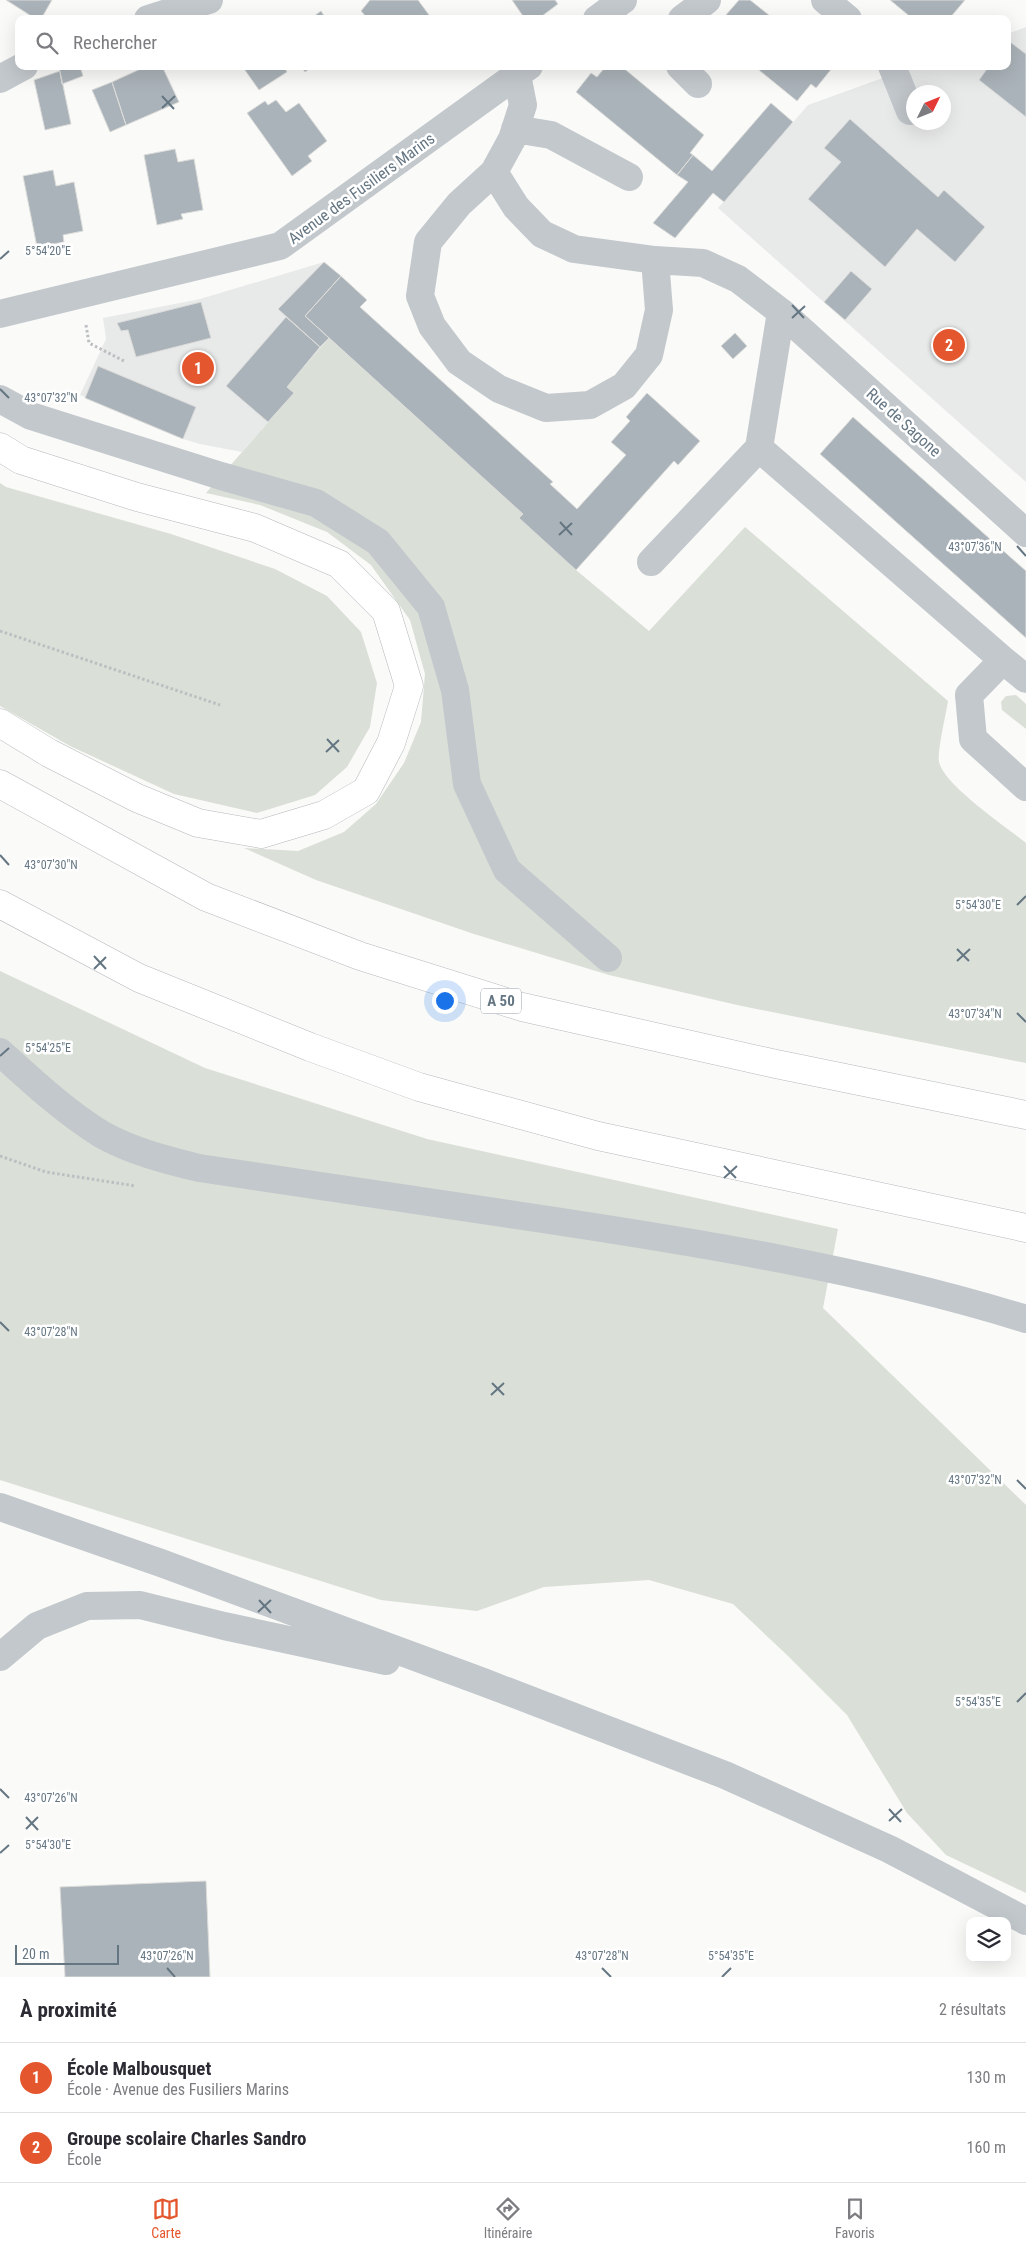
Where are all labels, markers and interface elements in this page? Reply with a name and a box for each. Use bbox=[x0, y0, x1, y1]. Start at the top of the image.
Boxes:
search box bbox=[15, 15, 1011, 70]
icon: search bbox=[33, 29, 61, 57]
text: Rechercher bbox=[73, 31, 157, 54]
north arrow bbox=[906, 85, 951, 130]
street label: Avenue des Fusiliers Marins bbox=[284, 129, 438, 248]
text: 5°54'20"E bbox=[25, 244, 71, 258]
pin: 2 bbox=[933, 326, 965, 364]
pin: 1 bbox=[182, 349, 214, 387]
street label: Rue de Sagone bbox=[863, 384, 945, 461]
text: 43°07'32"N bbox=[24, 391, 78, 405]
text: 43°07'36"N bbox=[948, 540, 1002, 554]
text: 43°07'30"N bbox=[24, 858, 78, 872]
text: 5°54'30"E bbox=[955, 898, 1001, 912]
your location bbox=[432, 988, 458, 1014]
road number: A 50 bbox=[481, 988, 521, 1014]
text: 43°07'34"N bbox=[948, 1007, 1002, 1021]
text: 5°54'25"E bbox=[25, 1041, 71, 1055]
text: 43°07'28"N bbox=[24, 1325, 78, 1339]
text: 43°07'32"N bbox=[948, 1473, 1002, 1487]
text: 5°54'35"E bbox=[955, 1695, 1001, 1709]
text: 43°07'26"N bbox=[24, 1791, 78, 1805]
text: 5°54'30"E bbox=[25, 1838, 71, 1852]
map controls bbox=[966, 1917, 1011, 1962]
button: layers bbox=[966, 1917, 1011, 1962]
scale bar bbox=[15, 1942, 119, 1965]
text: 20 m bbox=[22, 1946, 50, 1962]
text: 43°07'26"N bbox=[140, 1949, 194, 1963]
text: 43°07'28"N bbox=[575, 1949, 629, 1963]
text: 5°54'35"E bbox=[708, 1949, 754, 1963]
text: À proximité bbox=[20, 1998, 117, 2022]
text: 2 résultats bbox=[939, 2000, 1006, 2019]
text: École Malbousquet bbox=[67, 2057, 211, 2080]
text: 1 bbox=[32, 2068, 40, 2087]
text: 130 m bbox=[967, 2068, 1006, 2087]
text: École · Avenue des Fusiliers Marins bbox=[67, 2080, 289, 2099]
text: Groupe scolaire Charles Sandro bbox=[67, 2127, 306, 2150]
text: 2 bbox=[32, 2138, 40, 2157]
text: 160 m bbox=[967, 2138, 1006, 2157]
text: École bbox=[67, 2150, 101, 2169]
tab: Carte bbox=[151, 2195, 181, 2241]
tab: Itinéraire bbox=[484, 2195, 532, 2241]
tab: Favoris bbox=[835, 2195, 875, 2241]

